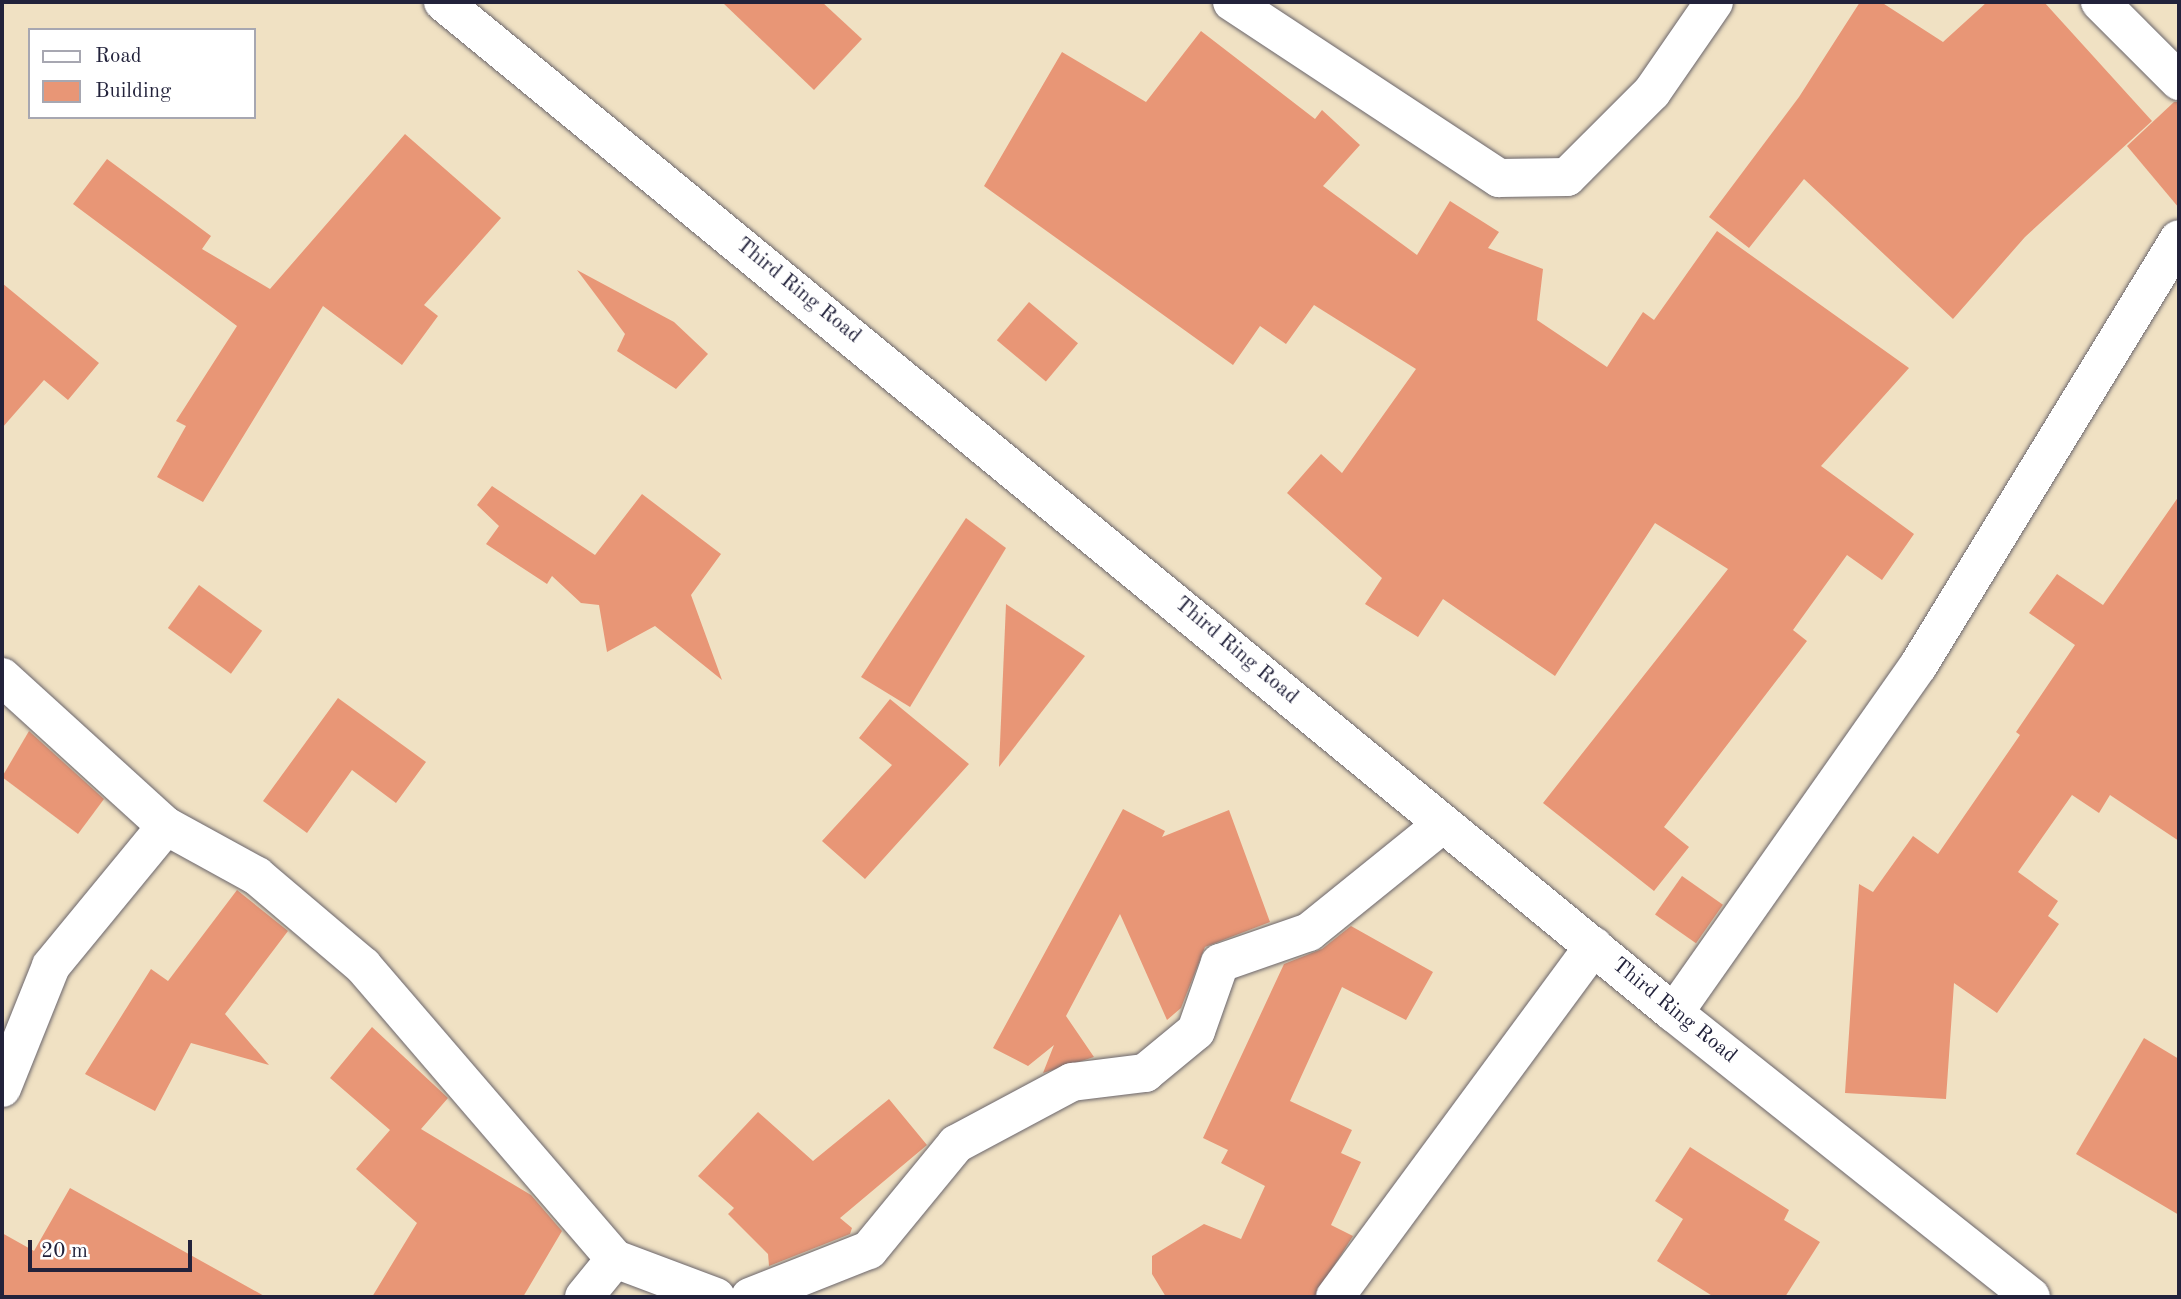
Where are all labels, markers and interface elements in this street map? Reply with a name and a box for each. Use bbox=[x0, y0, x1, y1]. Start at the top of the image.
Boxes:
legend bbox=[28, 28, 256, 119]
text: Road bbox=[95, 46, 142, 67]
text: Building bbox=[95, 81, 171, 102]
street label: Third Ring Road bbox=[730, 233, 866, 349]
street label: Third Ring Road bbox=[1169, 592, 1303, 710]
street label: Third Ring Road bbox=[1606, 953, 1742, 1069]
scale bar bbox=[32, 1226, 196, 1270]
text: 20 m bbox=[41, 1241, 88, 1262]

